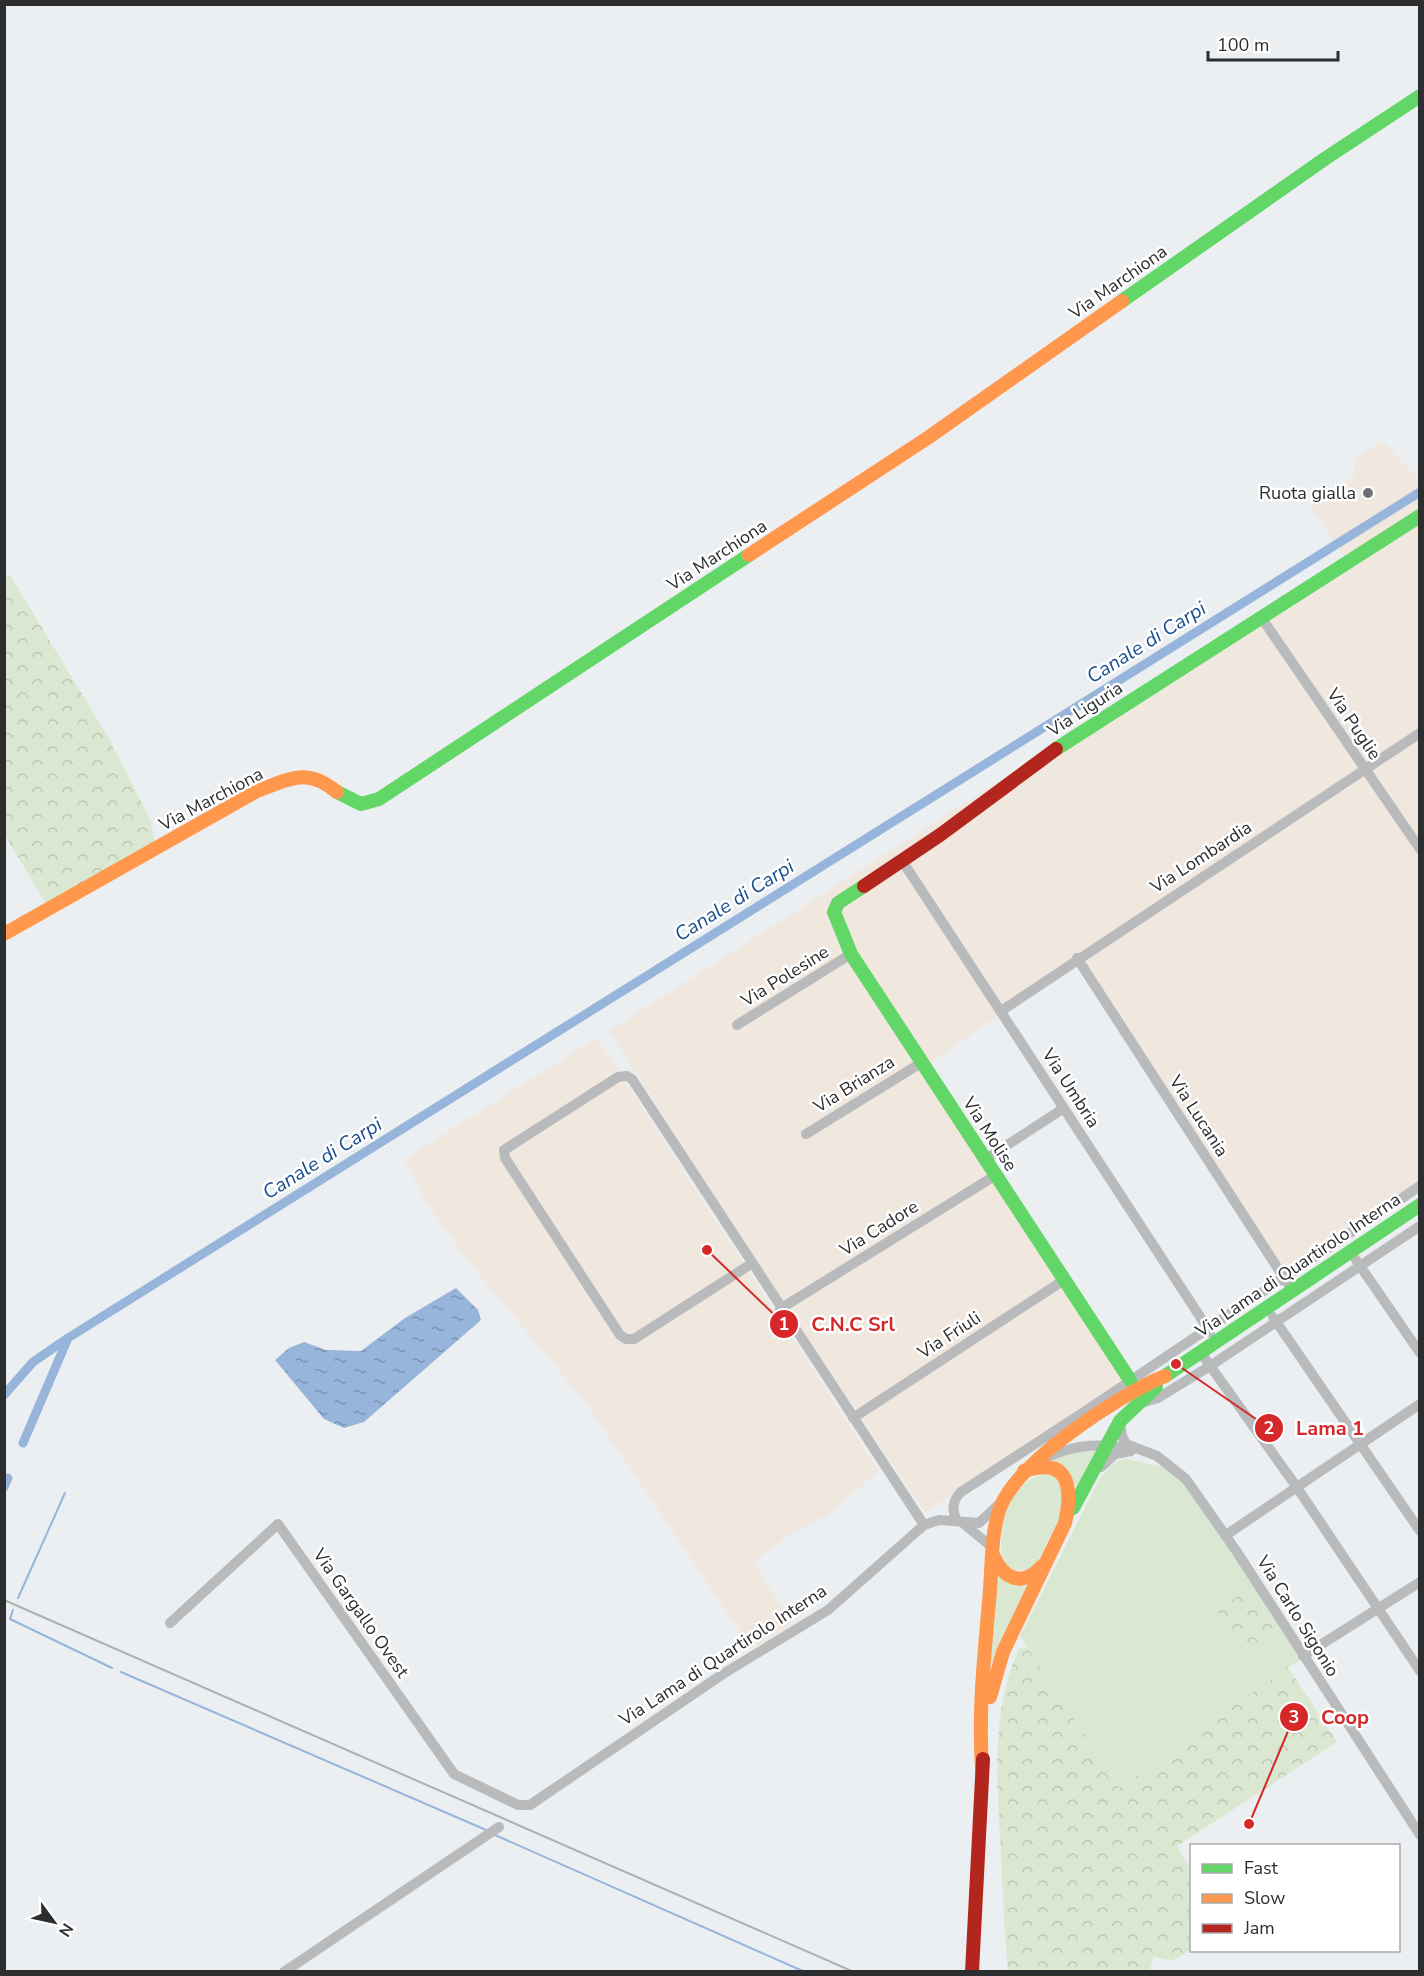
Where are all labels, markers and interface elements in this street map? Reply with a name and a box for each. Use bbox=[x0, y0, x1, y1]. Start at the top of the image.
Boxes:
scale bar bbox=[1208, 24, 1338, 62]
text: 100 m bbox=[1217, 33, 1269, 57]
street label: Via Marchiona bbox=[1063, 239, 1172, 325]
place label: Ruota gialla bbox=[1259, 481, 1356, 505]
marker: Ruota gialla bbox=[1361, 486, 1375, 500]
street label: Via Marchiona bbox=[662, 514, 772, 597]
water label: Canale di Carpi bbox=[1081, 595, 1211, 690]
street label: Via Liguria bbox=[1042, 676, 1127, 743]
street label: Via Puglie bbox=[1321, 683, 1387, 765]
street label: Via Marchiona bbox=[154, 762, 267, 837]
street label: Via Lombardia bbox=[1145, 815, 1256, 899]
water label: Canale di Carpi bbox=[669, 853, 799, 948]
street label: Via Polesine bbox=[736, 940, 833, 1013]
street label: Via Umbria bbox=[1036, 1043, 1106, 1132]
street label: Via Brianza bbox=[808, 1050, 899, 1119]
street label: Via Lucania bbox=[1163, 1070, 1234, 1161]
street label: Via Molise bbox=[957, 1091, 1023, 1176]
water label: Canale di Carpi bbox=[257, 1111, 387, 1206]
street label: Via Lama di Quartirolo Interna bbox=[1190, 1187, 1405, 1343]
street label: Via Cadore bbox=[834, 1194, 923, 1262]
callout: C.N.C Srl bbox=[769, 1305, 907, 1343]
street label: Via Friuli bbox=[912, 1306, 985, 1365]
text: C.N.C Srl bbox=[811, 1311, 895, 1338]
text: 1 bbox=[779, 1312, 789, 1336]
callout: Lama 1 bbox=[1254, 1409, 1376, 1447]
text: Lama 1 bbox=[1296, 1415, 1364, 1442]
text: 2 bbox=[1264, 1416, 1274, 1440]
street label: Via Gargallo Ovest bbox=[307, 1543, 415, 1683]
street label: Via Carlo Sigonio bbox=[1251, 1550, 1345, 1681]
street label: Via Lama di Quartirolo Interna bbox=[614, 1579, 831, 1732]
callout: Coop bbox=[1279, 1698, 1381, 1736]
text: Coop bbox=[1321, 1704, 1369, 1731]
text: 3 bbox=[1289, 1705, 1299, 1729]
legend bbox=[1190, 1844, 1400, 1952]
text: Fast bbox=[1244, 1856, 1279, 1880]
text: Slow bbox=[1244, 1886, 1285, 1910]
north arrow bbox=[24, 1892, 84, 1952]
text: Jam bbox=[1243, 1916, 1275, 1940]
text: N bbox=[53, 1919, 78, 1941]

